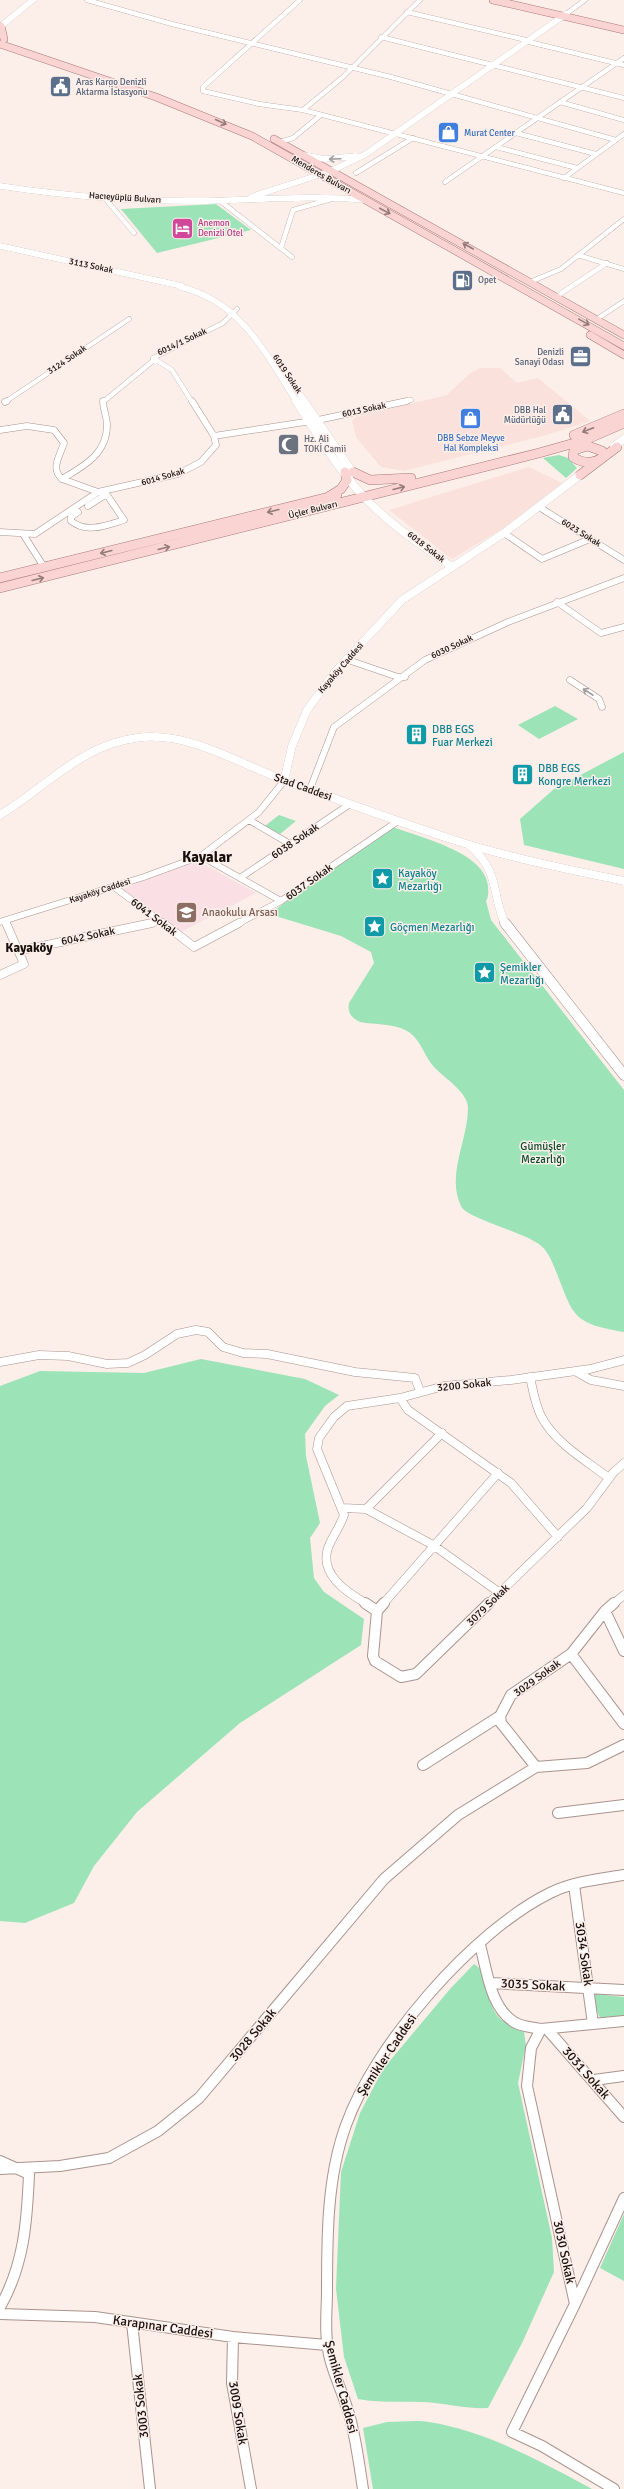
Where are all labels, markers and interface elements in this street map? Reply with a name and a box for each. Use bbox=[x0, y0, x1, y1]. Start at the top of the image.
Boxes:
public building icon: Aras Kargo Denizli Aktarma İstasyonu bbox=[47, 74, 73, 100]
place label: Aras Kargo Denizli Aktarma İstasyonu bbox=[76, 77, 148, 98]
one-way arrow bbox=[215, 119, 227, 126]
shop icon: Murat Center bbox=[436, 120, 462, 146]
place label: Murat Center bbox=[464, 128, 515, 139]
street label: Menderes Bulvarı bbox=[289, 153, 353, 197]
one-way arrow bbox=[329, 155, 342, 162]
street label: Hacıeyüplü Bulvarı bbox=[88, 190, 162, 206]
one-way arrow bbox=[379, 207, 391, 215]
hotel icon: Anemon Denizli Otel bbox=[170, 215, 196, 241]
place label: Anemon Denizli Otel bbox=[198, 218, 243, 239]
one-way arrow bbox=[462, 242, 474, 250]
street label: 3113 Sokak bbox=[68, 256, 114, 276]
fuel station icon: Opet bbox=[449, 267, 475, 293]
place label: Opet bbox=[478, 275, 496, 286]
one-way arrow bbox=[578, 319, 590, 327]
street label: 6014/1 Sokak bbox=[155, 326, 209, 358]
street label: 3124 Sokak bbox=[45, 343, 89, 377]
office icon: Denizli Sanayi Odası bbox=[567, 344, 593, 370]
place label: Denizli Sanayi Odası bbox=[515, 347, 564, 368]
street label: 6019 Sokak bbox=[270, 352, 304, 396]
street label: 6013 Sokak bbox=[341, 400, 387, 420]
public building icon: DBB Hal Müdürlüğü bbox=[549, 402, 575, 428]
place label: DBB Hal Müdürlüğü bbox=[504, 405, 546, 426]
shop icon: DBB Sebze Meyve Hal Kompleksi bbox=[458, 406, 484, 432]
one-way arrow bbox=[583, 426, 595, 434]
mosque icon: Hz. Ali TOKİ Camii bbox=[276, 431, 302, 457]
place label: DBB Sebze Meyve Hal Kompleksi bbox=[437, 433, 505, 454]
place label: Hz. Ali TOKİ Camii bbox=[304, 434, 346, 455]
street label: 6014 Sokak bbox=[140, 465, 186, 488]
one-way arrow bbox=[392, 484, 405, 492]
street label: Üçler Bulvarı bbox=[287, 498, 339, 521]
one-way arrow bbox=[267, 507, 280, 515]
street label: 6023 Sokak bbox=[559, 516, 603, 550]
street label: 6018 Sokak bbox=[405, 529, 447, 565]
one-way arrow bbox=[157, 543, 170, 551]
one-way arrow bbox=[100, 549, 113, 556]
one-way arrow bbox=[31, 575, 44, 582]
street label: 6030 Sokak bbox=[429, 632, 475, 661]
street label: Kayaköy Caddesi bbox=[316, 640, 366, 696]
one-way arrow bbox=[582, 687, 594, 695]
building icon: DBB EGS Fuar Merkezi bbox=[404, 722, 430, 748]
place label: DBB EGS Fuar Merkezi bbox=[432, 723, 493, 749]
building icon: DBB EGS Kongre Merkezi bbox=[510, 761, 536, 787]
place label: DBB EGS Kongre Merkezi bbox=[538, 762, 611, 788]
street label: Stad Caddesi bbox=[272, 770, 334, 804]
street label: 6038 Sokak bbox=[269, 820, 322, 862]
district label: Kayalar bbox=[182, 848, 232, 866]
street label: 6037 Sokak bbox=[283, 861, 335, 903]
place icon: Kayaköy Mezarlığı bbox=[370, 866, 396, 892]
place label: Kayaköy Mezarlığı bbox=[398, 867, 442, 893]
street label: Kayaköy Caddesi bbox=[68, 876, 132, 906]
street label: 6041 Sokak bbox=[128, 895, 180, 939]
school or university icon: Anaokulu Arsası bbox=[174, 899, 200, 925]
place label: Anaokulu Arsası bbox=[202, 906, 278, 919]
place icon: Göçmen Mezarlığı bbox=[362, 914, 388, 940]
place label: Göçmen Mezarlığı bbox=[390, 921, 475, 934]
street label: 6042 Sokak bbox=[60, 924, 117, 948]
district label: Kayaköy bbox=[5, 940, 53, 956]
place icon: Şemikler Mezarlığı bbox=[472, 960, 498, 986]
place label: Şemikler Mezarlığı bbox=[500, 961, 544, 987]
park label: Gümüşler Mezarlığı bbox=[520, 1140, 566, 1166]
street label: 3200 Sokak bbox=[436, 1376, 492, 1394]
street label: 3079 Sokak bbox=[464, 1581, 513, 1629]
street label: 3029 Sokak bbox=[511, 1656, 563, 1699]
street label: 3034 Sokak bbox=[572, 1921, 596, 1988]
street label: 3035 Sokak bbox=[500, 1975, 566, 1995]
street label: 3028 Sokak bbox=[226, 2005, 280, 2065]
street label: Şemikler Caddesi bbox=[354, 2011, 420, 2099]
street label: 3031 Sokak bbox=[559, 2043, 614, 2103]
street label: 3030 Sokak bbox=[549, 2219, 579, 2286]
street label: Karapınar Caddesi bbox=[112, 2312, 214, 2342]
street label: Şemikler Caddesi bbox=[321, 2339, 361, 2435]
street label: 3003 Sokak bbox=[130, 2373, 152, 2439]
street label: 3009 Sokak bbox=[225, 2380, 251, 2447]

